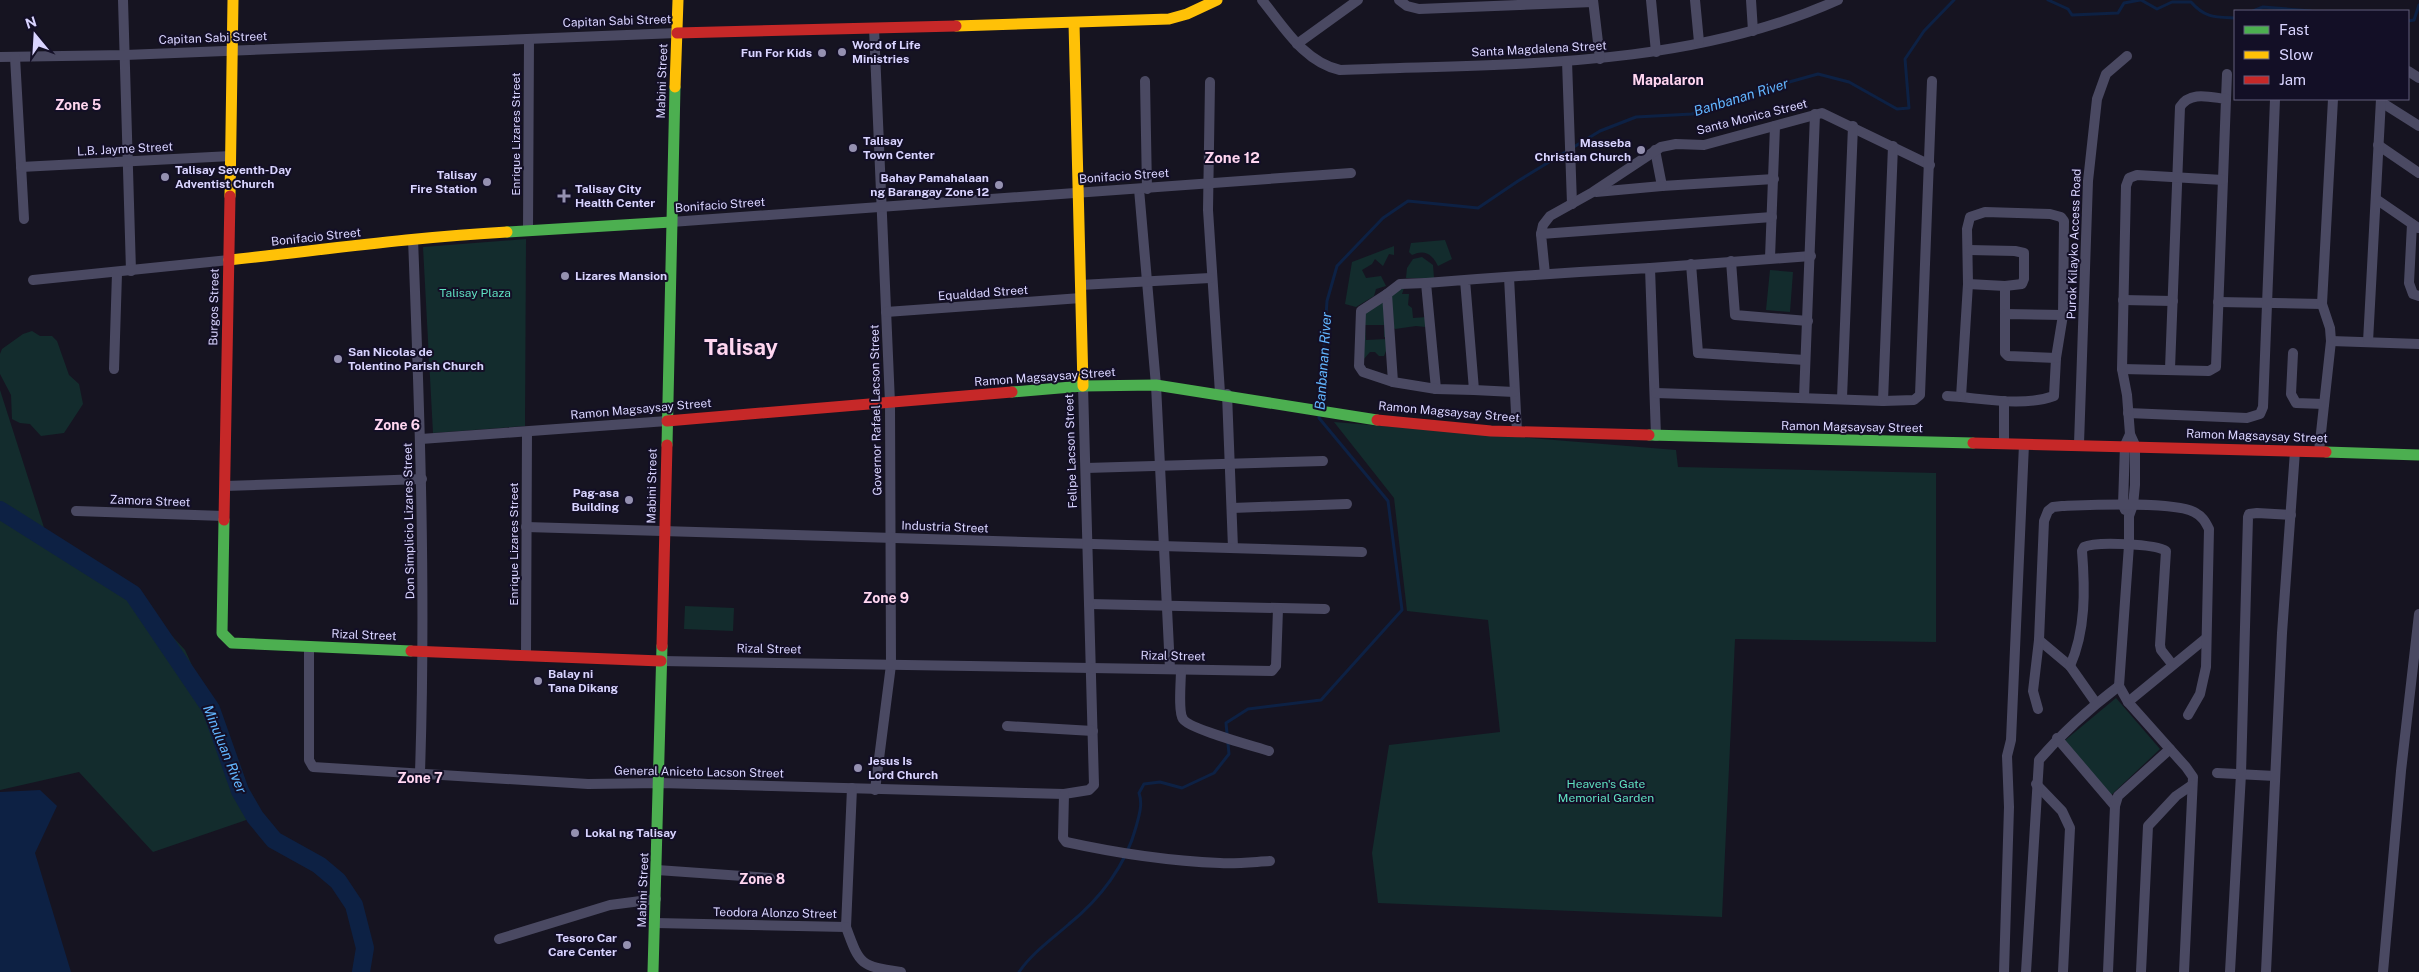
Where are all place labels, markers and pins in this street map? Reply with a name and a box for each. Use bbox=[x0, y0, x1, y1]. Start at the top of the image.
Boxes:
place label: Word of Life Ministries bbox=[852, 38, 921, 66]
place label: Fun For Kids bbox=[741, 46, 812, 60]
marker: Word of Life Ministries bbox=[836, 46, 848, 58]
marker: Fun For Kids bbox=[816, 47, 828, 59]
place label: Talisay Town Center bbox=[863, 134, 935, 162]
place label: Masseba Christian Church bbox=[1535, 136, 1631, 164]
marker: Talisay Town Center bbox=[847, 142, 859, 154]
marker: Masseba Christian Church bbox=[1635, 144, 1647, 156]
place label: Talisay Seventh-Day Adventist Church bbox=[175, 163, 292, 191]
place label: Talisay Fire Station bbox=[410, 168, 477, 196]
marker: Talisay Seventh-Day Adventist Church bbox=[159, 171, 171, 183]
place label: Bahay Pamahalaan ng Barangay Zone 12 bbox=[870, 171, 989, 199]
marker: Talisay Fire Station bbox=[481, 176, 493, 188]
marker: Bahay Pamahalaan ng Barangay Zone 12 bbox=[993, 179, 1005, 191]
place label: Talisay City Health Center bbox=[575, 182, 655, 210]
marker: Talisay City Health Center bbox=[557, 189, 571, 203]
place label: Lizares Mansion bbox=[575, 269, 667, 283]
marker: Lizares Mansion bbox=[559, 270, 571, 282]
place label: San Nicolas de Tolentino Parish Church bbox=[348, 345, 484, 373]
marker: San Nicolas de Tolentino Parish Church bbox=[332, 353, 344, 365]
place label: Pag-asa Building bbox=[572, 486, 619, 514]
marker: Pag-asa Building bbox=[623, 494, 635, 506]
place label: Balay ni Tana Dikang bbox=[548, 667, 619, 695]
marker: Balay ni Tana Dikang bbox=[532, 675, 544, 687]
place label: Jesus Is Lord Church bbox=[868, 754, 938, 782]
marker: Jesus Is Lord Church bbox=[852, 762, 864, 774]
place label: Lokal ng Talisay bbox=[585, 826, 677, 840]
marker: Lokal ng Talisay bbox=[569, 827, 581, 839]
place label: Tesoro Car Care Center bbox=[548, 931, 617, 959]
marker: Tesoro Car Care Center bbox=[621, 939, 633, 951]

